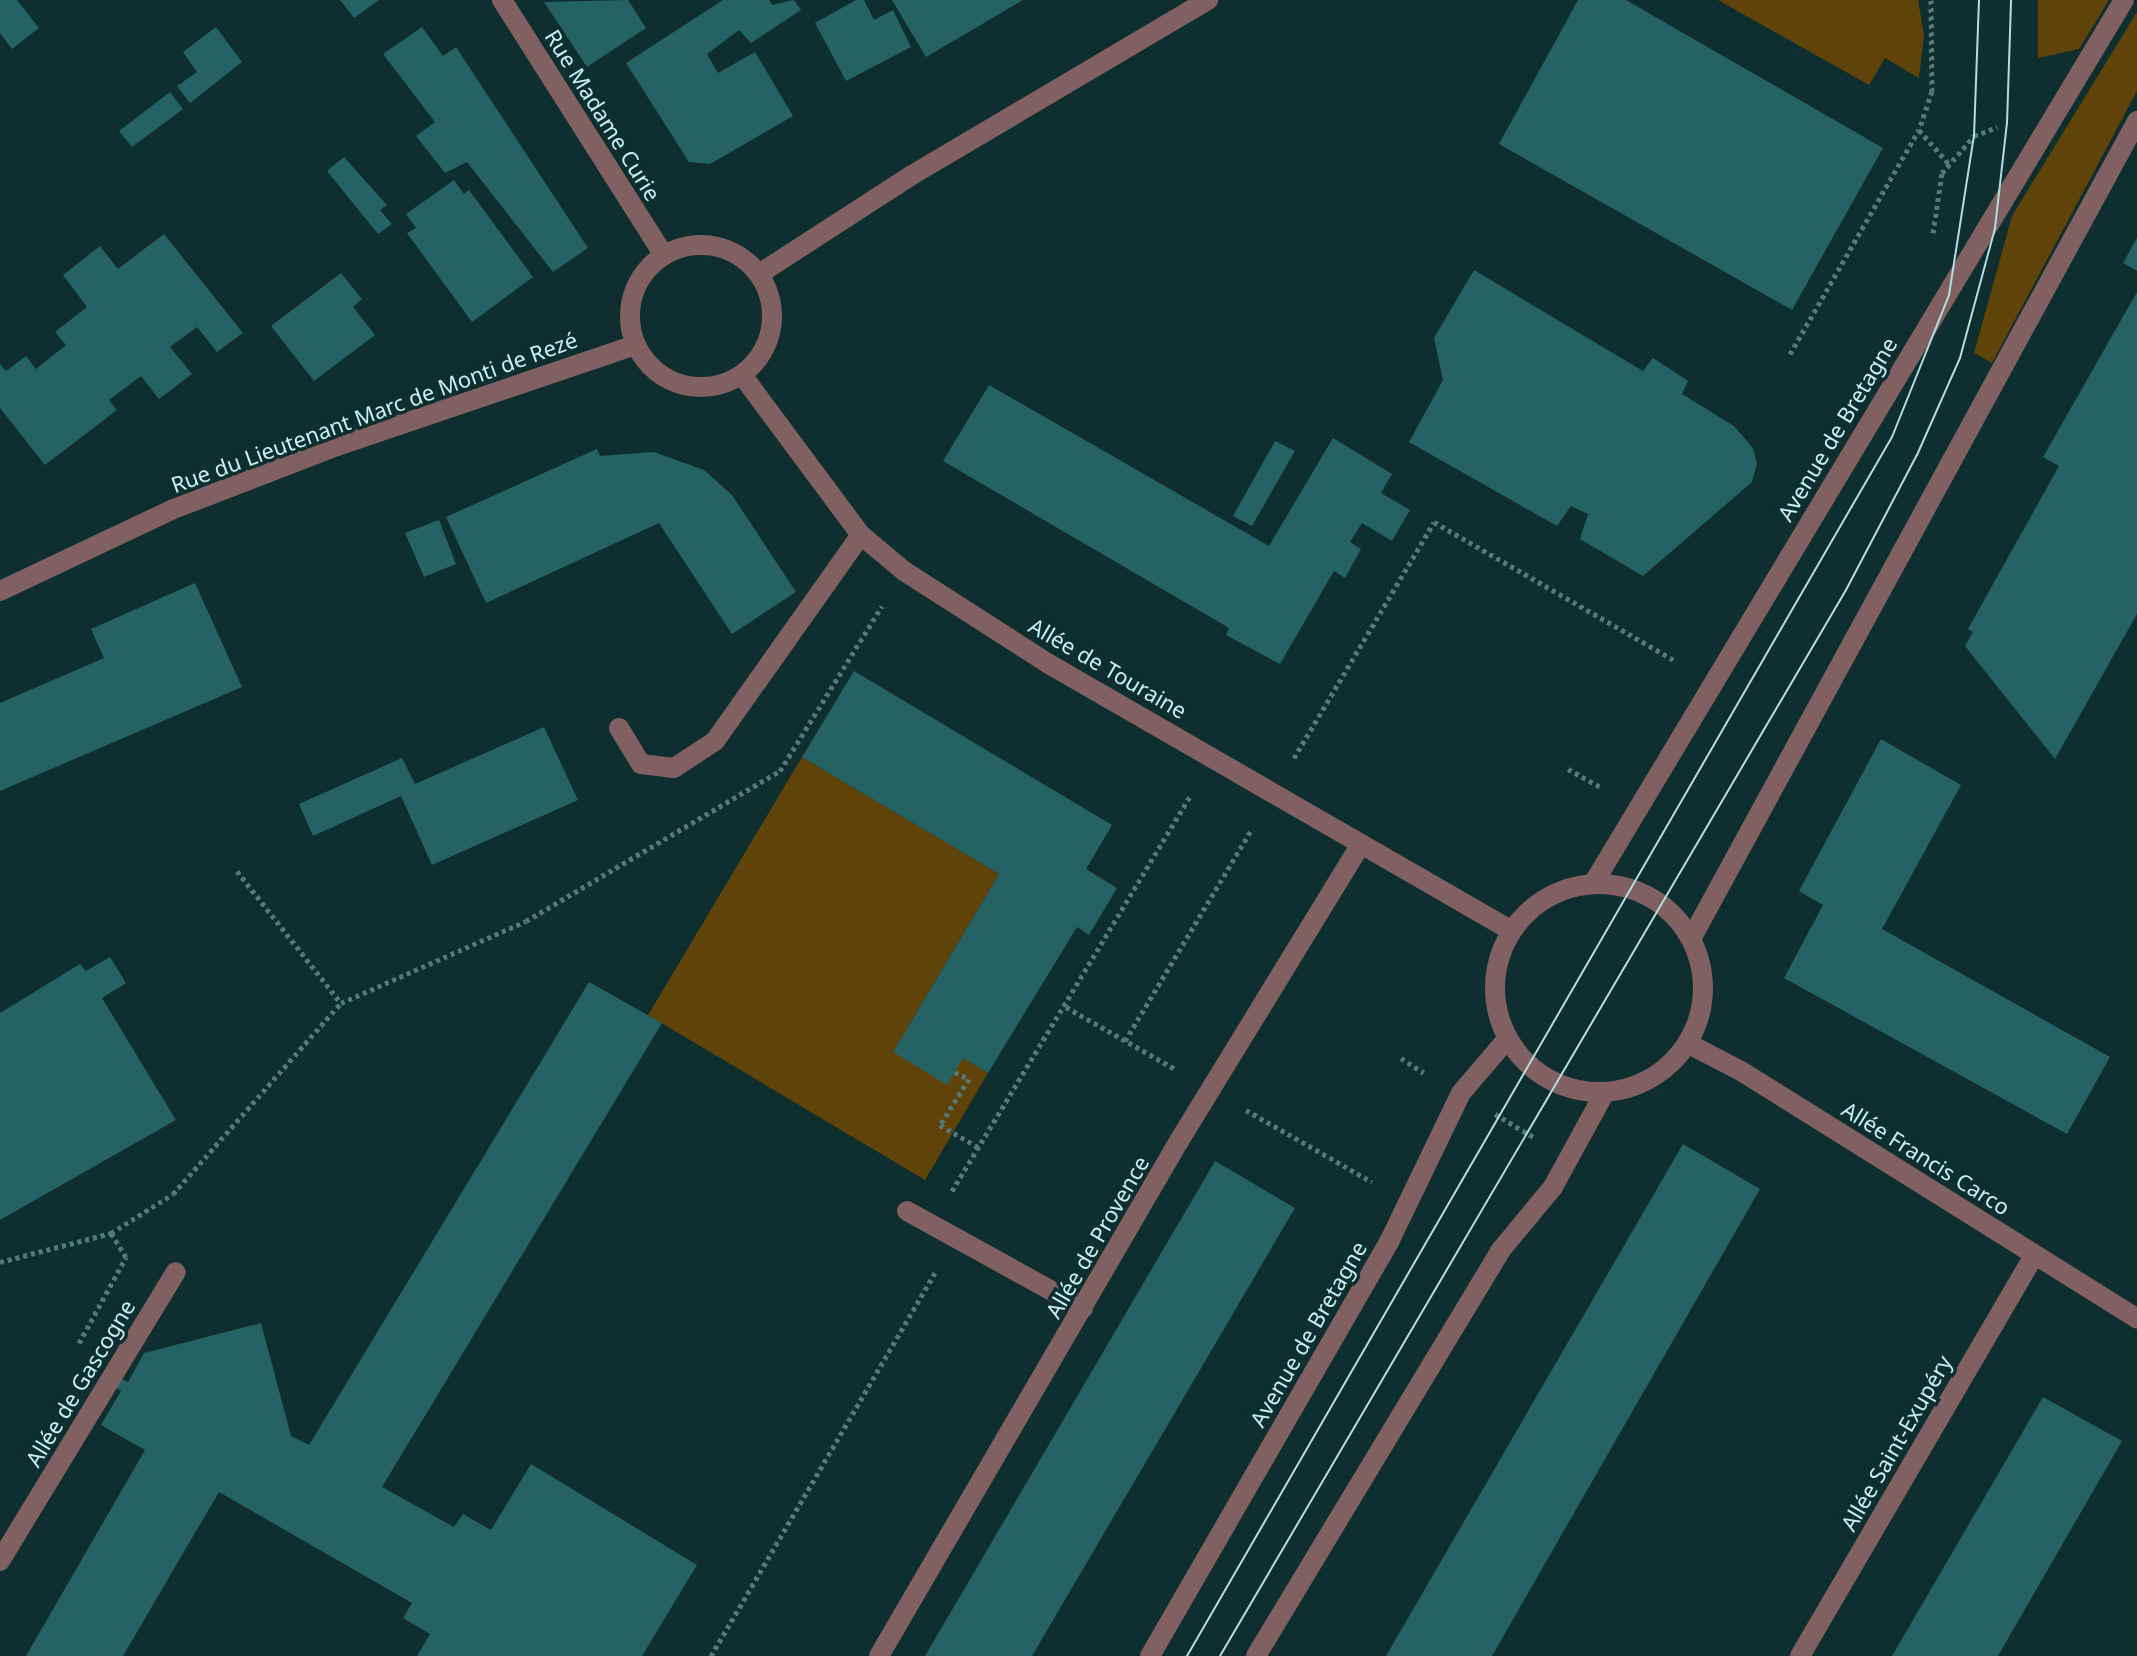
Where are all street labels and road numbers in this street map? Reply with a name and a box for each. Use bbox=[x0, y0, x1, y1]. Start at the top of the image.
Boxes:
street label: Rue Madame Curie bbox=[540, 24, 666, 206]
street label: Rue du Lieutenant Marc de Monti de Rezé bbox=[167, 326, 581, 498]
street label: Avenue de Bretagne bbox=[1772, 332, 1902, 526]
street label: Allée de Touraine bbox=[1024, 612, 1192, 724]
street label: Allée Francis Carco bbox=[1837, 1096, 2015, 1220]
street label: Allée de Provence bbox=[1040, 1151, 1154, 1323]
street label: Avenue de Bretagne bbox=[1244, 1237, 1372, 1431]
street label: Allée de Gascogne bbox=[20, 1295, 140, 1471]
street label: Allée Saint-Exupéry bbox=[1835, 1351, 1957, 1535]

